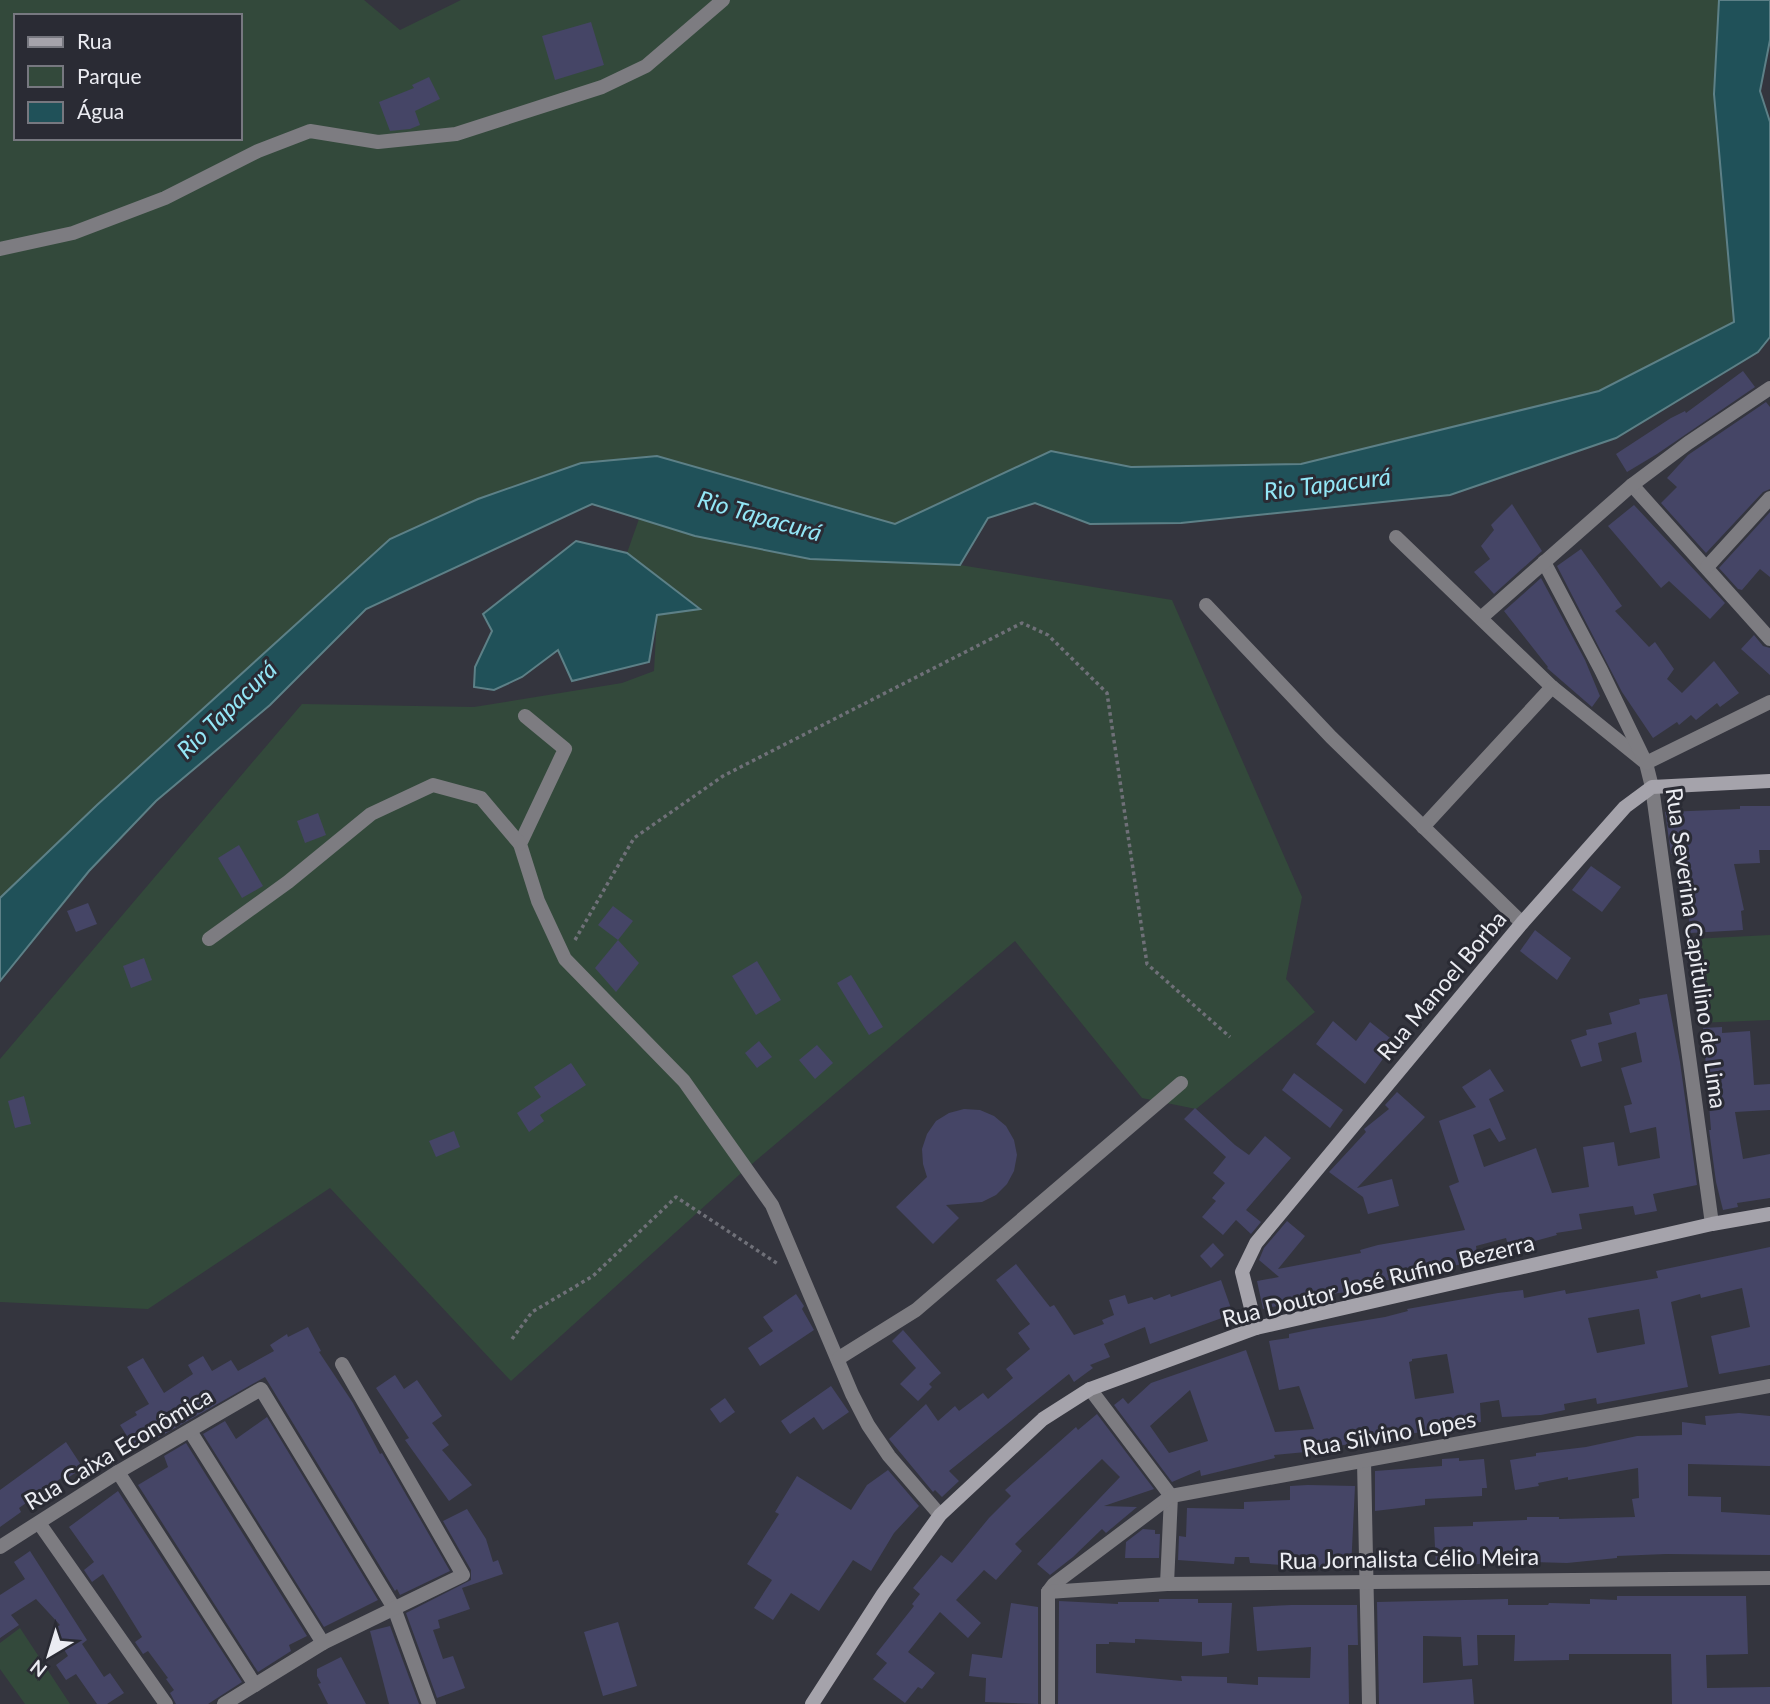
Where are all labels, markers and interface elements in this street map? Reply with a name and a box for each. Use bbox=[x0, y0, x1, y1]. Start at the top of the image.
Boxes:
legend bbox=[14, 14, 242, 140]
text: Rua bbox=[77, 28, 112, 53]
text: Parque bbox=[77, 63, 142, 88]
text: Água bbox=[77, 98, 124, 123]
water label: Rio Tapacurá bbox=[1262, 461, 1393, 505]
water label: Rio Tapacurá bbox=[695, 483, 826, 547]
water label: Rio Tapacurá bbox=[170, 654, 283, 764]
street label: Rua Severina Capitulino de Lima bbox=[1661, 786, 1733, 1110]
street label: Rua Manoel Borba bbox=[1370, 905, 1512, 1065]
street label: Rua Doutor José Rufino Bezerra bbox=[1219, 1228, 1537, 1332]
street label: Rua Caixa Econômica bbox=[19, 1381, 217, 1515]
street label: Rua Silvino Lopes bbox=[1300, 1404, 1478, 1462]
street label: Rua Jornalista Célio Meira bbox=[1279, 1542, 1539, 1574]
north arrow bbox=[14, 1620, 84, 1690]
text: N bbox=[25, 1655, 51, 1682]

